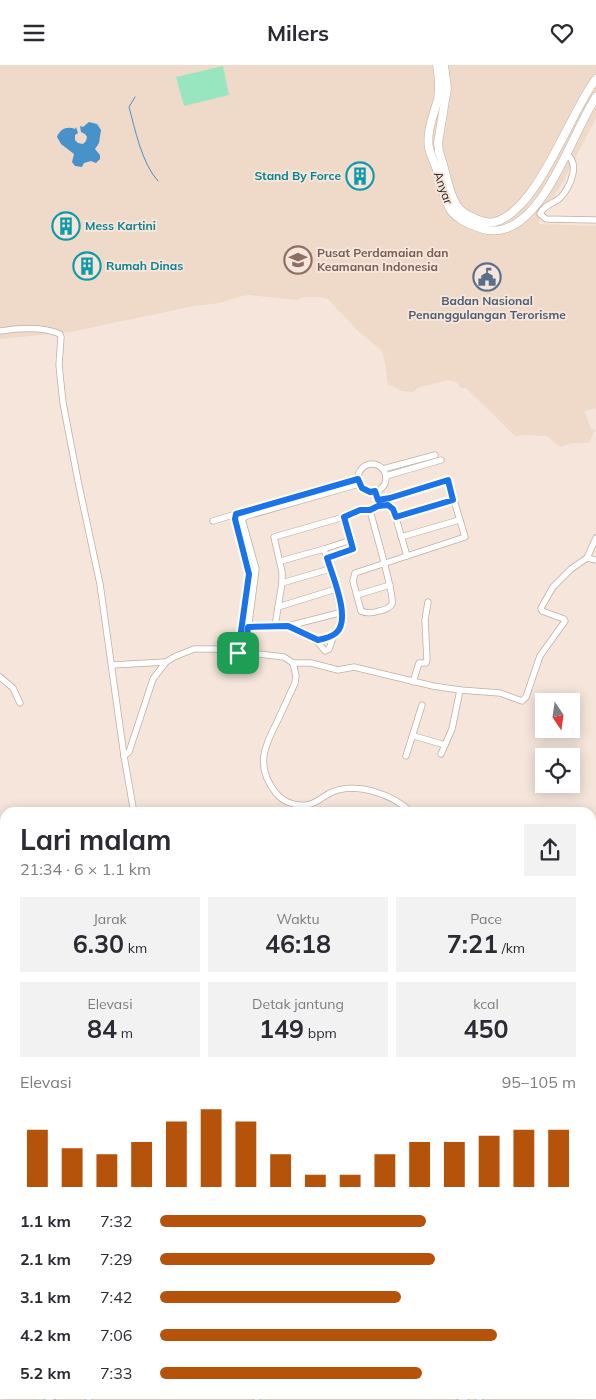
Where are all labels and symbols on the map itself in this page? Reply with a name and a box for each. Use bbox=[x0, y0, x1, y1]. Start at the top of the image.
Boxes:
building icon: Stand By Force bbox=[345, 161, 375, 191]
place label: Stand By Force bbox=[254, 168, 341, 183]
street label: Anyar bbox=[431, 169, 456, 207]
building icon: Mess Kartini bbox=[51, 211, 81, 241]
place label: Mess Kartini bbox=[85, 218, 156, 233]
school or university icon: Pusat Perdamaian dan Keamanan Indonesia bbox=[283, 245, 313, 275]
place label: Pusat Perdamaian dan Keamanan Indonesia bbox=[317, 245, 449, 274]
building icon: Rumah Dinas bbox=[72, 251, 102, 281]
place label: Rumah Dinas bbox=[106, 258, 183, 273]
public building icon: Badan Nasional Penanggulangan Terorisme bbox=[472, 262, 502, 292]
place label: Badan Nasional Penanggulangan Terorisme bbox=[408, 293, 566, 322]
pin bbox=[217, 632, 259, 674]
north arrow bbox=[535, 693, 580, 737]

